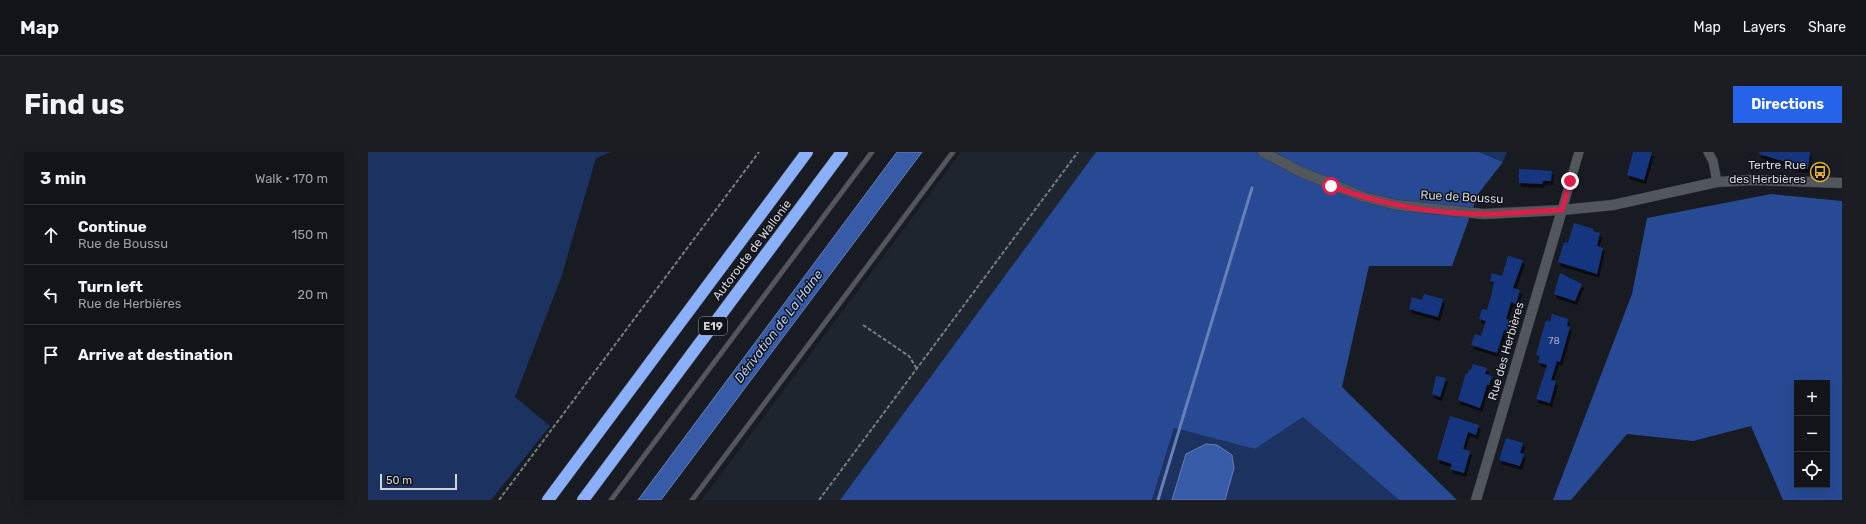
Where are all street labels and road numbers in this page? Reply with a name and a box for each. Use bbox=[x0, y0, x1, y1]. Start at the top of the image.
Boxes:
street label: Rue de Boussu bbox=[1420, 188, 1504, 206]
street label: Autoroute de Wallonie bbox=[710, 197, 794, 303]
street label: Rue des Herbières bbox=[1485, 300, 1527, 402]
road number: E19 bbox=[699, 317, 727, 335]

